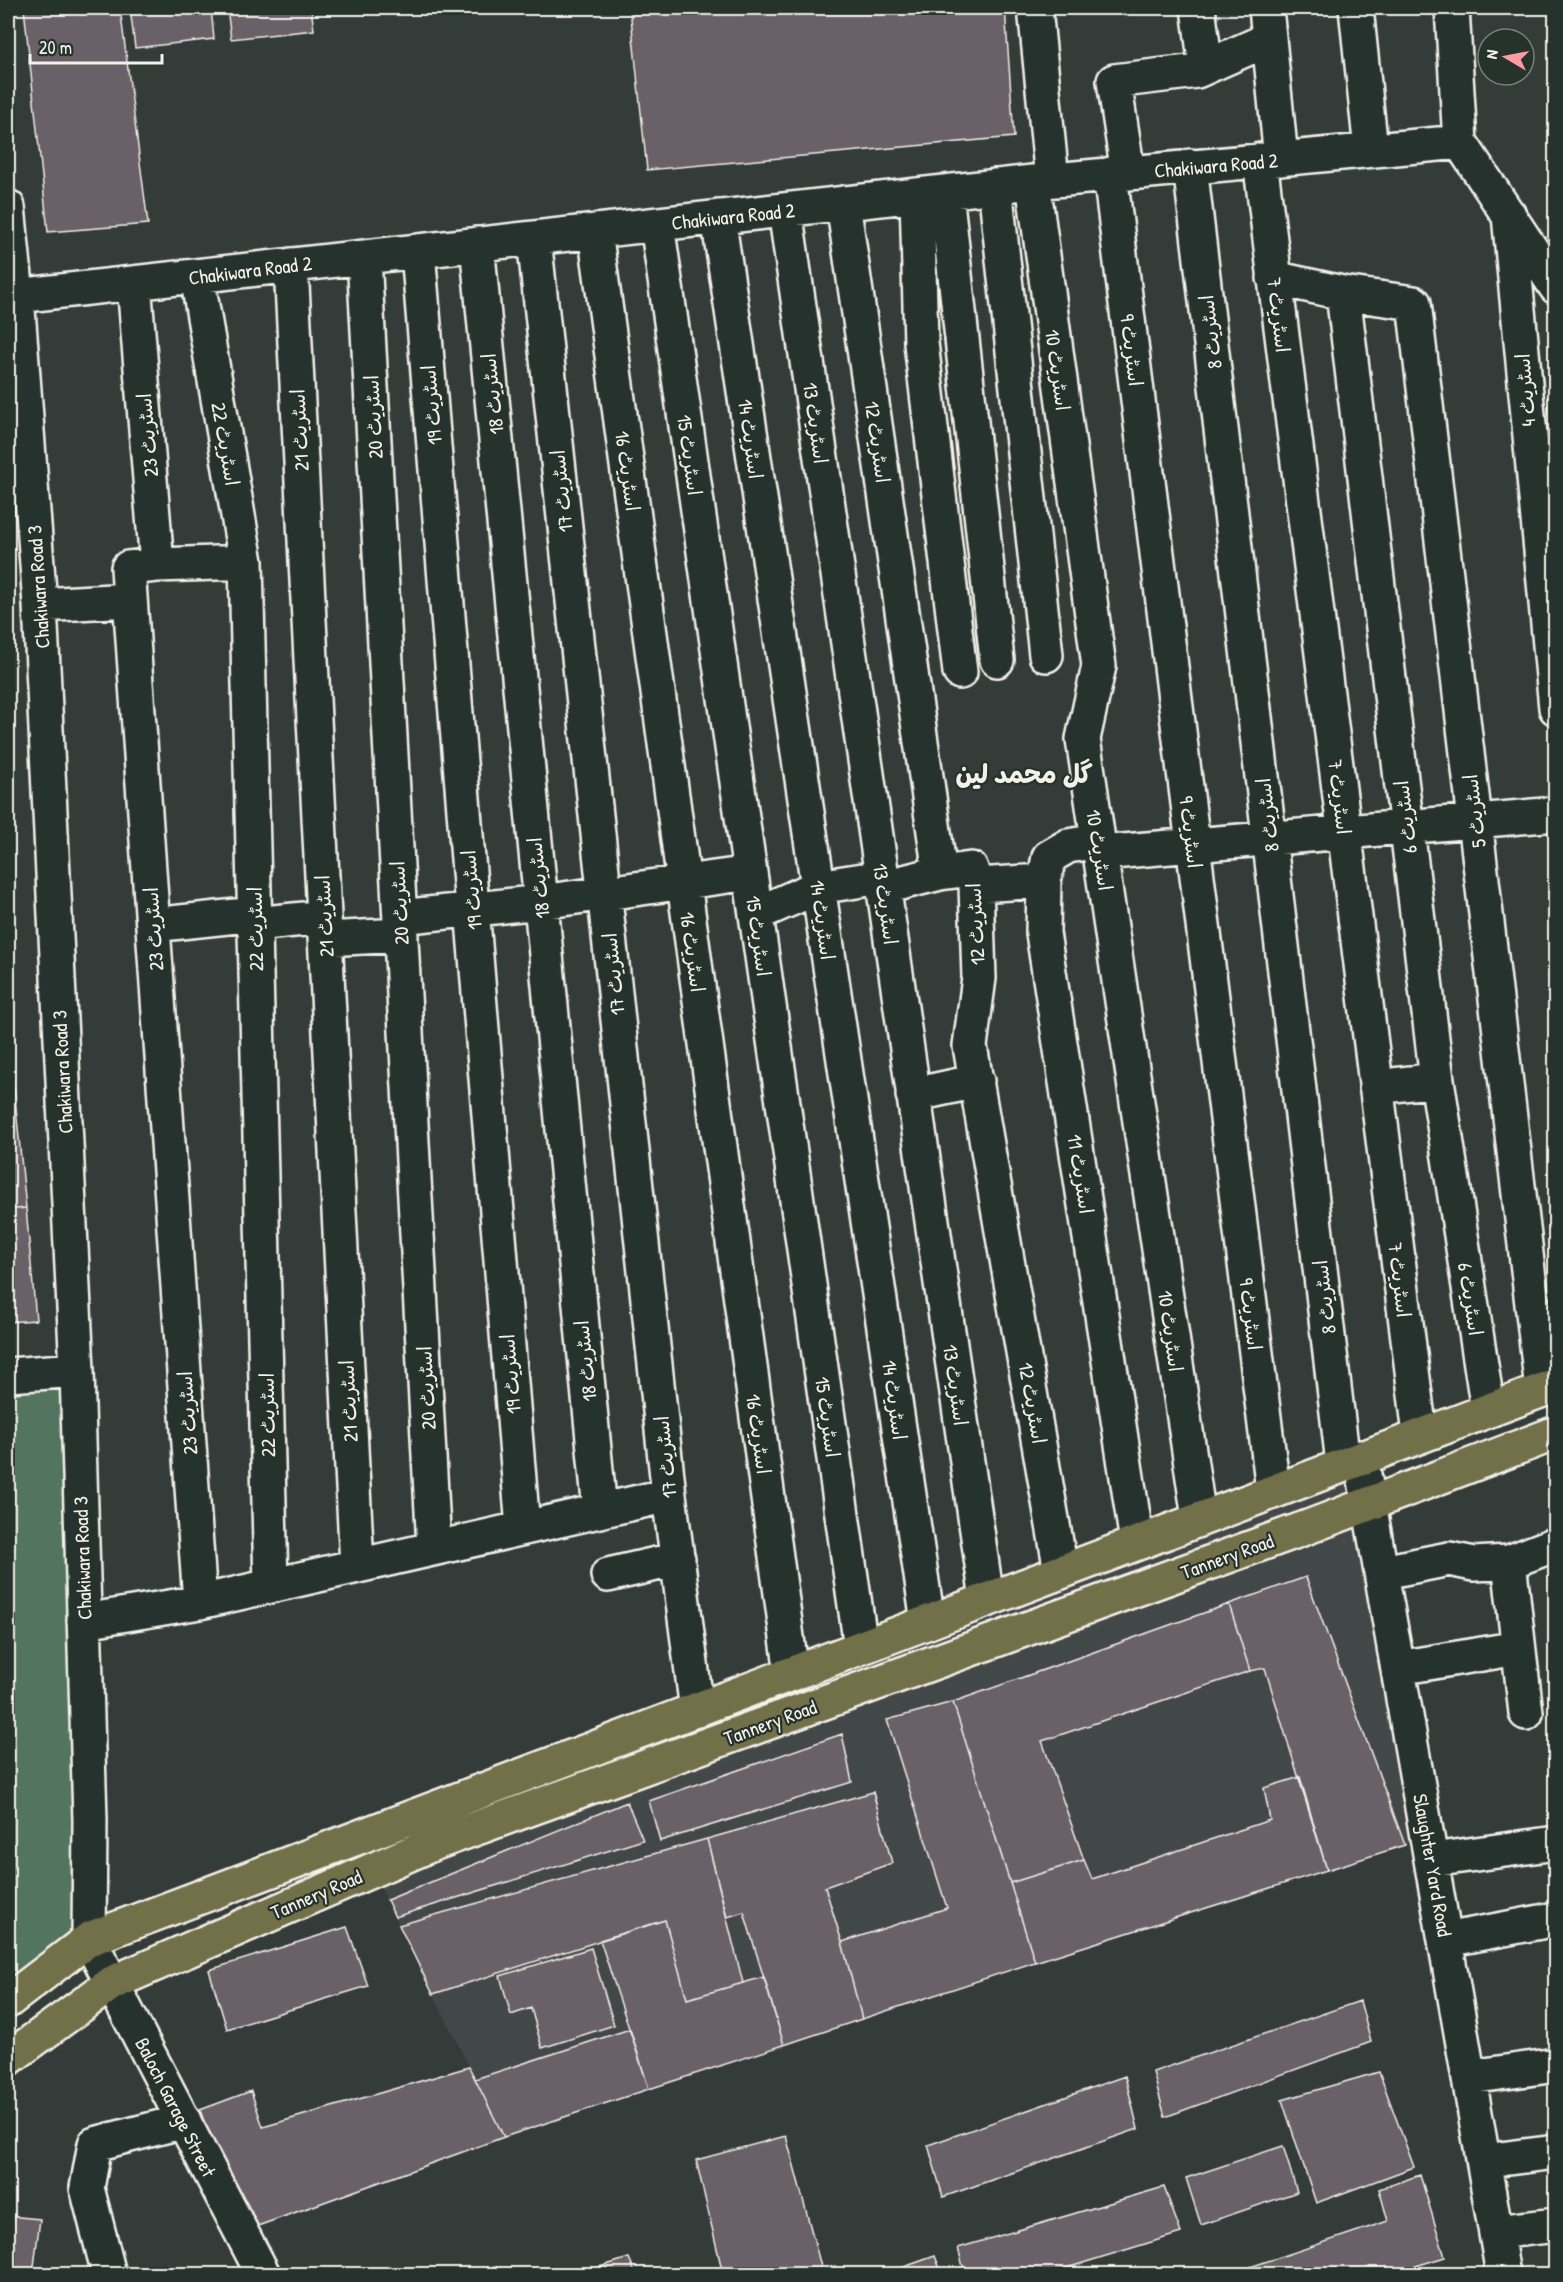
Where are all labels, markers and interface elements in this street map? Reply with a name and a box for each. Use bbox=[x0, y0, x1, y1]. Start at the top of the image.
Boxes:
scale bar bbox=[30, 27, 162, 65]
north arrow bbox=[1476, 27, 1536, 87]
text: 20 m bbox=[39, 35, 72, 60]
text: N bbox=[1480, 48, 1503, 60]
street label: Chakiwara Road 2 bbox=[1153, 146, 1280, 184]
street label: Chakiwara Road 2 bbox=[670, 196, 797, 236]
street label: Chakiwara Road 2 bbox=[187, 249, 314, 291]
street label: اسٹریٹ 7 bbox=[1261, 276, 1297, 354]
street label: اسٹریٹ 8 bbox=[1192, 293, 1228, 371]
street label: اسٹریٹ 9 bbox=[1114, 312, 1150, 388]
street label: اسٹریٹ 10 bbox=[1039, 328, 1077, 412]
street label: اسٹریٹ 18 bbox=[474, 352, 510, 436]
street label: اسٹریٹ 4 bbox=[1508, 352, 1542, 428]
street label: اسٹریٹ 19 bbox=[414, 364, 448, 446]
street label: اسٹریٹ 20 bbox=[357, 374, 389, 460]
street label: اسٹریٹ 13 bbox=[797, 381, 835, 465]
street label: اسٹریٹ 21 bbox=[283, 388, 315, 472]
street label: اسٹریٹ 23 bbox=[130, 392, 164, 478]
street label: اسٹریٹ 14 bbox=[732, 397, 770, 481]
street label: اسٹریٹ 12 bbox=[859, 399, 897, 485]
street label: اسٹریٹ 22 bbox=[205, 400, 247, 488]
street label: اسٹریٹ 15 bbox=[671, 413, 709, 497]
street label: اسٹریٹ 16 bbox=[609, 429, 647, 513]
street label: اسٹریٹ 17 bbox=[543, 448, 579, 534]
street label: Chakiwara Road 3 bbox=[20, 524, 56, 650]
district label: گل محمد لین bbox=[956, 756, 1093, 791]
street label: اسٹریٹ 7 bbox=[1322, 758, 1358, 836]
street label: اسٹریٹ 5 bbox=[1456, 773, 1492, 849]
street label: اسٹریٹ 8 bbox=[1249, 776, 1285, 854]
street label: اسٹریٹ 6 bbox=[1387, 779, 1423, 855]
street label: اسٹریٹ 9 bbox=[1173, 794, 1209, 870]
street label: اسٹریٹ 10 bbox=[1080, 807, 1120, 893]
street label: اسٹریٹ 18 bbox=[520, 836, 556, 920]
street label: اسٹریٹ 19 bbox=[454, 849, 488, 931]
street label: اسٹریٹ 20 bbox=[383, 860, 415, 946]
street label: اسٹریٹ 13 bbox=[867, 862, 905, 946]
street label: اسٹریٹ 21 bbox=[308, 874, 340, 958]
street label: اسٹریٹ 14 bbox=[804, 878, 842, 962]
street label: اسٹریٹ 12 bbox=[959, 882, 991, 966]
street label: اسٹریٹ 23 bbox=[137, 886, 169, 972]
street label: اسٹریٹ 22 bbox=[241, 887, 269, 971]
street label: اسٹریٹ 15 bbox=[740, 894, 778, 978]
street label: اسٹریٹ 16 bbox=[674, 910, 712, 994]
street label: اسٹریٹ 17 bbox=[595, 931, 631, 1017]
street label: Chakiwara Road 3 bbox=[45, 1010, 79, 1134]
street label: اسٹریٹ 11 bbox=[1061, 1132, 1101, 1216]
street label: اسٹریٹ 7 bbox=[1382, 1241, 1418, 1319]
street label: اسٹریٹ 8 bbox=[1306, 1258, 1342, 1336]
street label: اسٹریٹ 6 bbox=[1452, 1261, 1490, 1337]
street label: اسٹریٹ 9 bbox=[1233, 1276, 1269, 1352]
street label: اسٹریٹ 10 bbox=[1152, 1289, 1190, 1373]
street label: اسٹریٹ 18 bbox=[567, 1319, 603, 1403]
street label: اسٹریٹ 19 bbox=[493, 1333, 527, 1415]
street label: اسٹریٹ 13 bbox=[937, 1343, 975, 1427]
street label: اسٹریٹ 20 bbox=[410, 1345, 442, 1431]
street label: اسٹریٹ 14 bbox=[876, 1358, 914, 1442]
street label: اسٹریٹ 21 bbox=[332, 1359, 364, 1443]
street label: اسٹریٹ 12 bbox=[1013, 1360, 1053, 1446]
street label: اسٹریٹ 23 bbox=[171, 1370, 203, 1456]
street label: اسٹریٹ 22 bbox=[253, 1373, 281, 1457]
street label: اسٹریٹ 15 bbox=[809, 1375, 847, 1459]
street label: اسٹریٹ 16 bbox=[740, 1392, 778, 1476]
street label: اسٹریٹ 17 bbox=[647, 1414, 683, 1500]
street label: Chakiwara Road 3 bbox=[66, 1496, 98, 1620]
street label: Tannery Road bbox=[1177, 1527, 1277, 1585]
street label: Tannery Road bbox=[720, 1693, 820, 1751]
street label: Slaughter Yard Road bbox=[1407, 1792, 1459, 1939]
street label: Tannery Road bbox=[266, 1863, 366, 1925]
street label: Baloch Garage Street bbox=[129, 2033, 223, 2182]

